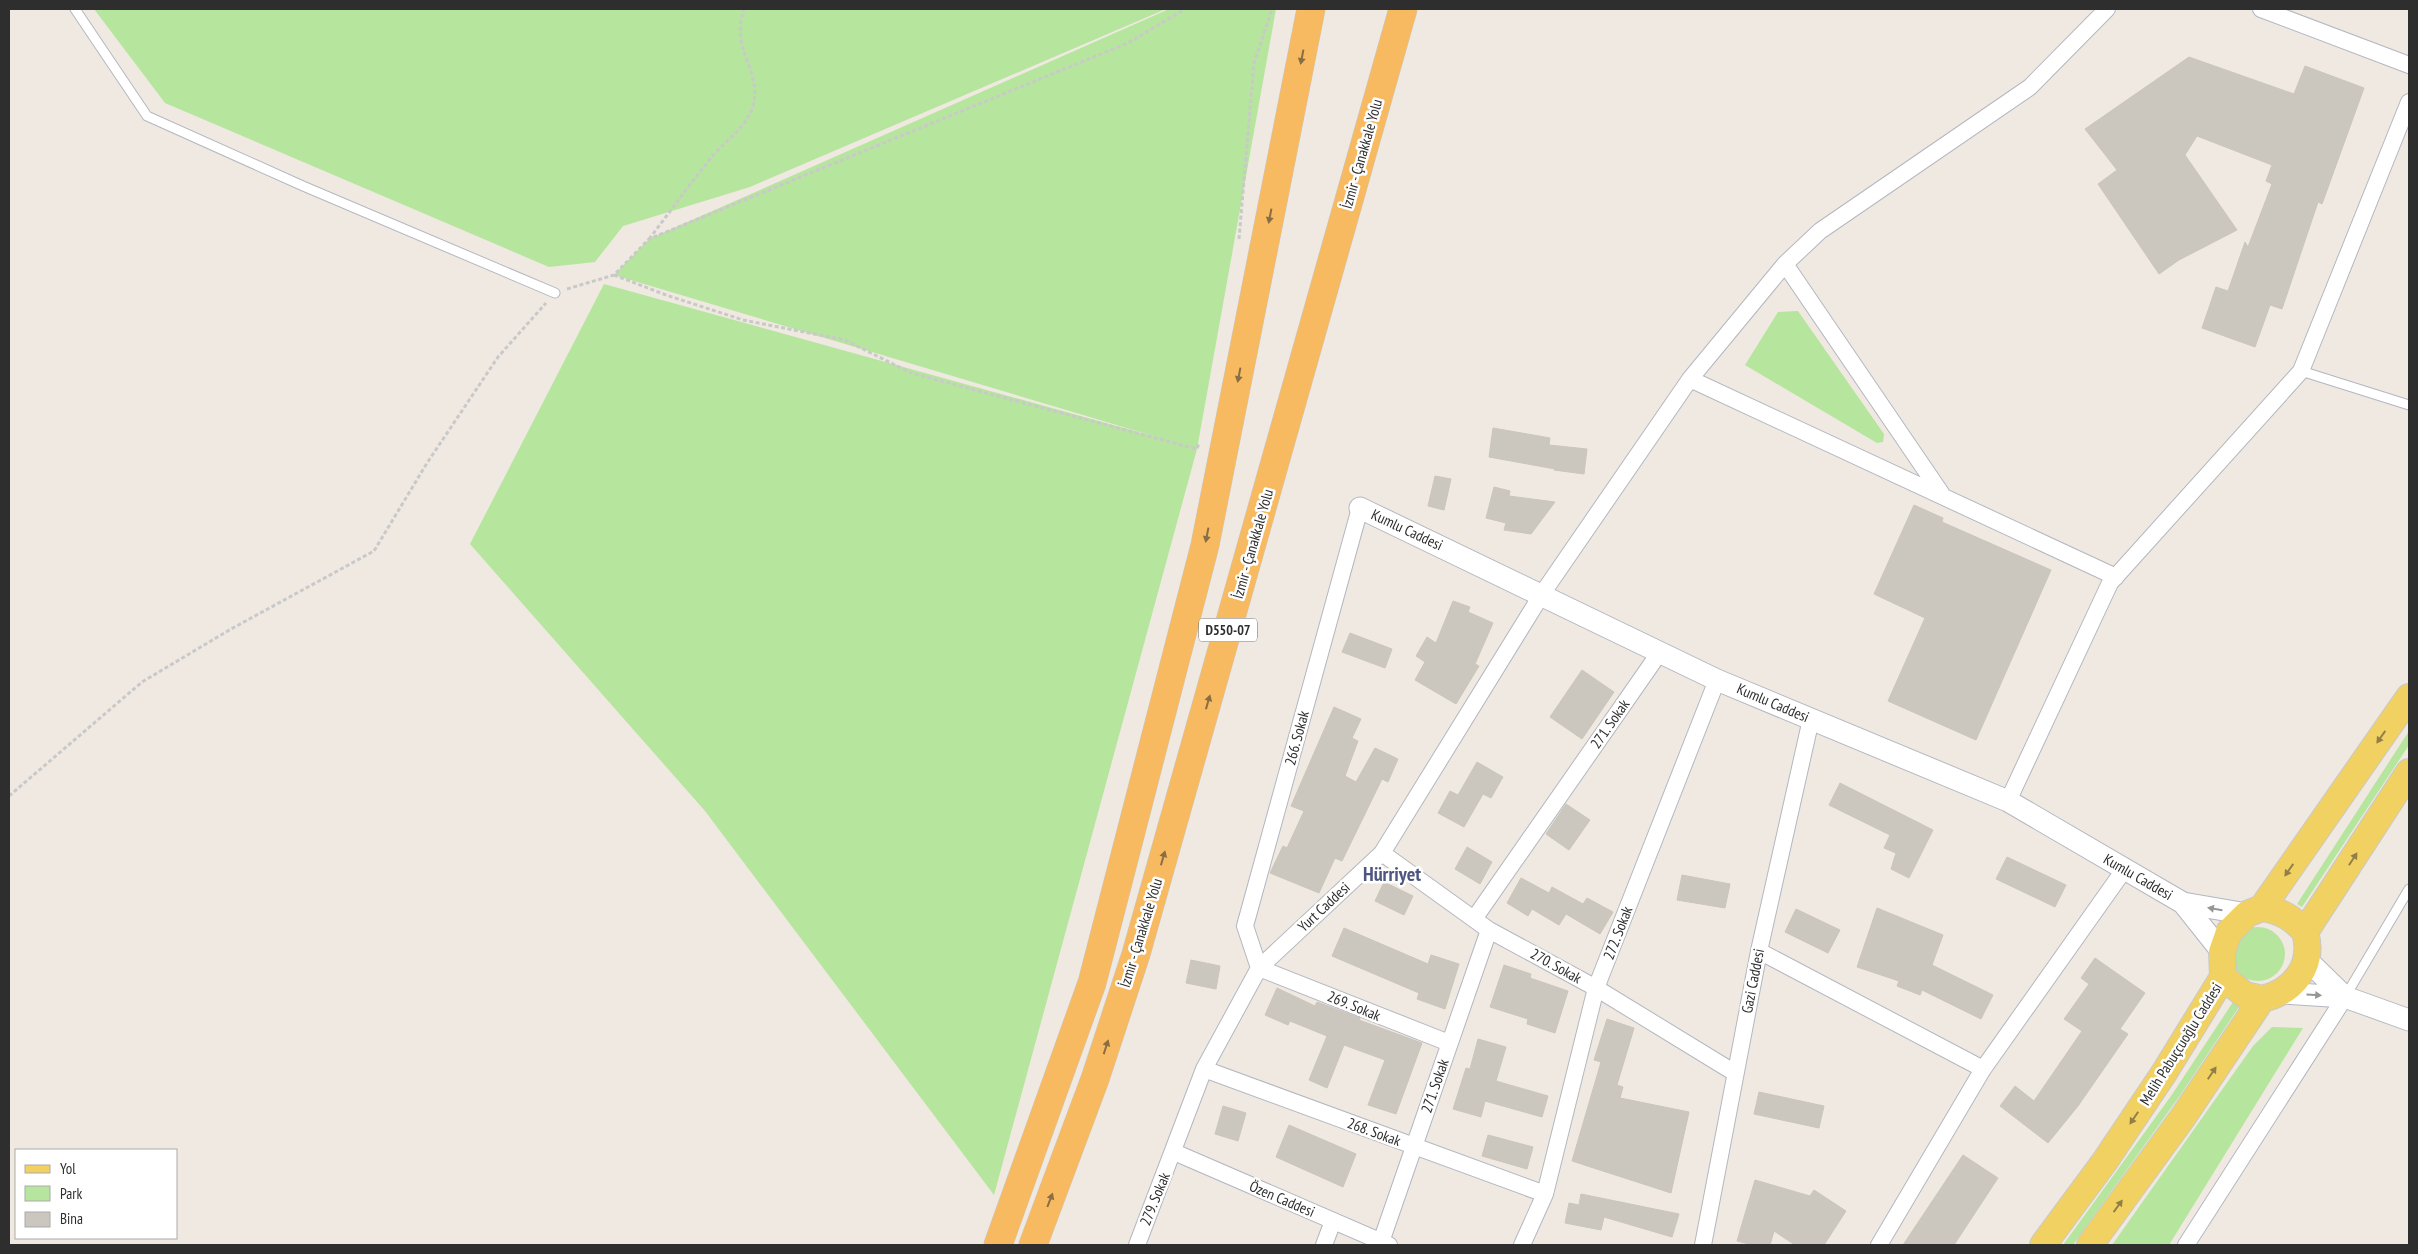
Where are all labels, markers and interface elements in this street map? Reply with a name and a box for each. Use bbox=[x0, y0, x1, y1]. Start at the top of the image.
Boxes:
one-way arrow bbox=[1298, 49, 1306, 64]
street label: İzmir - Çanakkale Yolu bbox=[1337, 97, 1386, 211]
one-way arrow bbox=[1266, 208, 1274, 224]
one-way arrow bbox=[1234, 368, 1242, 384]
street label: İzmir - Çanakkale Yolu bbox=[1228, 487, 1277, 601]
street label: Kumlu Caddesi bbox=[1368, 505, 1446, 554]
one-way arrow bbox=[1203, 527, 1211, 542]
road number: D550-07 bbox=[1199, 618, 1257, 642]
street label: Kumlu Caddesi bbox=[1734, 679, 1812, 726]
one-way arrow bbox=[1204, 694, 1212, 709]
street label: 271. Sokak bbox=[1586, 695, 1633, 752]
street label: 266. Sokak bbox=[1280, 708, 1313, 767]
one-way arrow bbox=[2376, 730, 2386, 744]
street label: Kumlu Caddesi bbox=[2100, 849, 2176, 904]
one-way arrow bbox=[1159, 850, 1167, 866]
one-way arrow bbox=[2348, 853, 2357, 866]
district label: Hürriyet bbox=[1363, 861, 1421, 887]
one-way arrow bbox=[2284, 864, 2294, 877]
street label: İzmir - Çanakkale Yolu bbox=[1115, 876, 1166, 990]
street label: Yurt Caddesi bbox=[1294, 878, 1354, 936]
street label: 272. Sokak bbox=[1599, 903, 1636, 962]
one-way arrow bbox=[2206, 904, 2222, 912]
street label: 270. Sokak bbox=[1527, 944, 1585, 987]
street label: Gazi Caddesi bbox=[1737, 947, 1768, 1015]
street label: Melih Pabuçcuoğlu Caddesi bbox=[2135, 979, 2226, 1109]
street label: 269. Sokak bbox=[1325, 986, 1384, 1025]
one-way arrow bbox=[2306, 991, 2322, 999]
one-way arrow bbox=[1102, 1039, 1110, 1054]
street label: 271. Sokak bbox=[1416, 1056, 1453, 1115]
one-way arrow bbox=[2207, 1066, 2217, 1080]
one-way arrow bbox=[2129, 1111, 2138, 1125]
street label: 268. Sokak bbox=[1345, 1113, 1404, 1150]
legend bbox=[15, 1149, 178, 1239]
text: Yol bbox=[60, 1159, 76, 1178]
street label: 279. Sokak bbox=[1135, 1169, 1174, 1228]
street label: Özen Caddesi bbox=[1247, 1176, 1318, 1221]
text: Park bbox=[60, 1184, 82, 1203]
one-way arrow bbox=[1047, 1192, 1054, 1207]
one-way arrow bbox=[2113, 1200, 2124, 1213]
text: Bina bbox=[60, 1209, 83, 1228]

